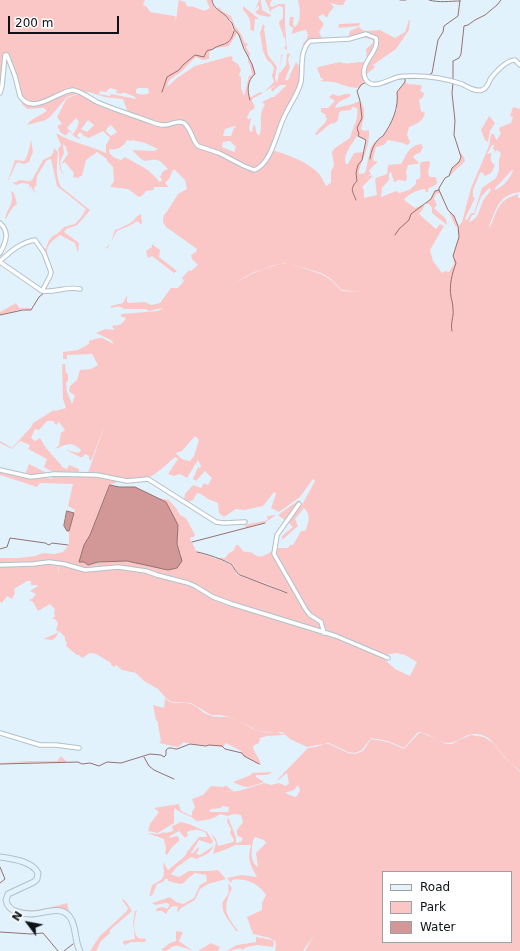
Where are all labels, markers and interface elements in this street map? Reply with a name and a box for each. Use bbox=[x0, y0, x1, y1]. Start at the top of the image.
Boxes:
scale bar bbox=[10, 8, 121, 34]
text: 200 m bbox=[15, 16, 53, 30]
legend bbox=[382, 871, 512, 943]
text: Road bbox=[420, 880, 450, 894]
text: Park bbox=[420, 900, 446, 914]
north arrow bbox=[8, 903, 48, 943]
text: N bbox=[9, 909, 25, 924]
text: Water bbox=[420, 920, 455, 934]

